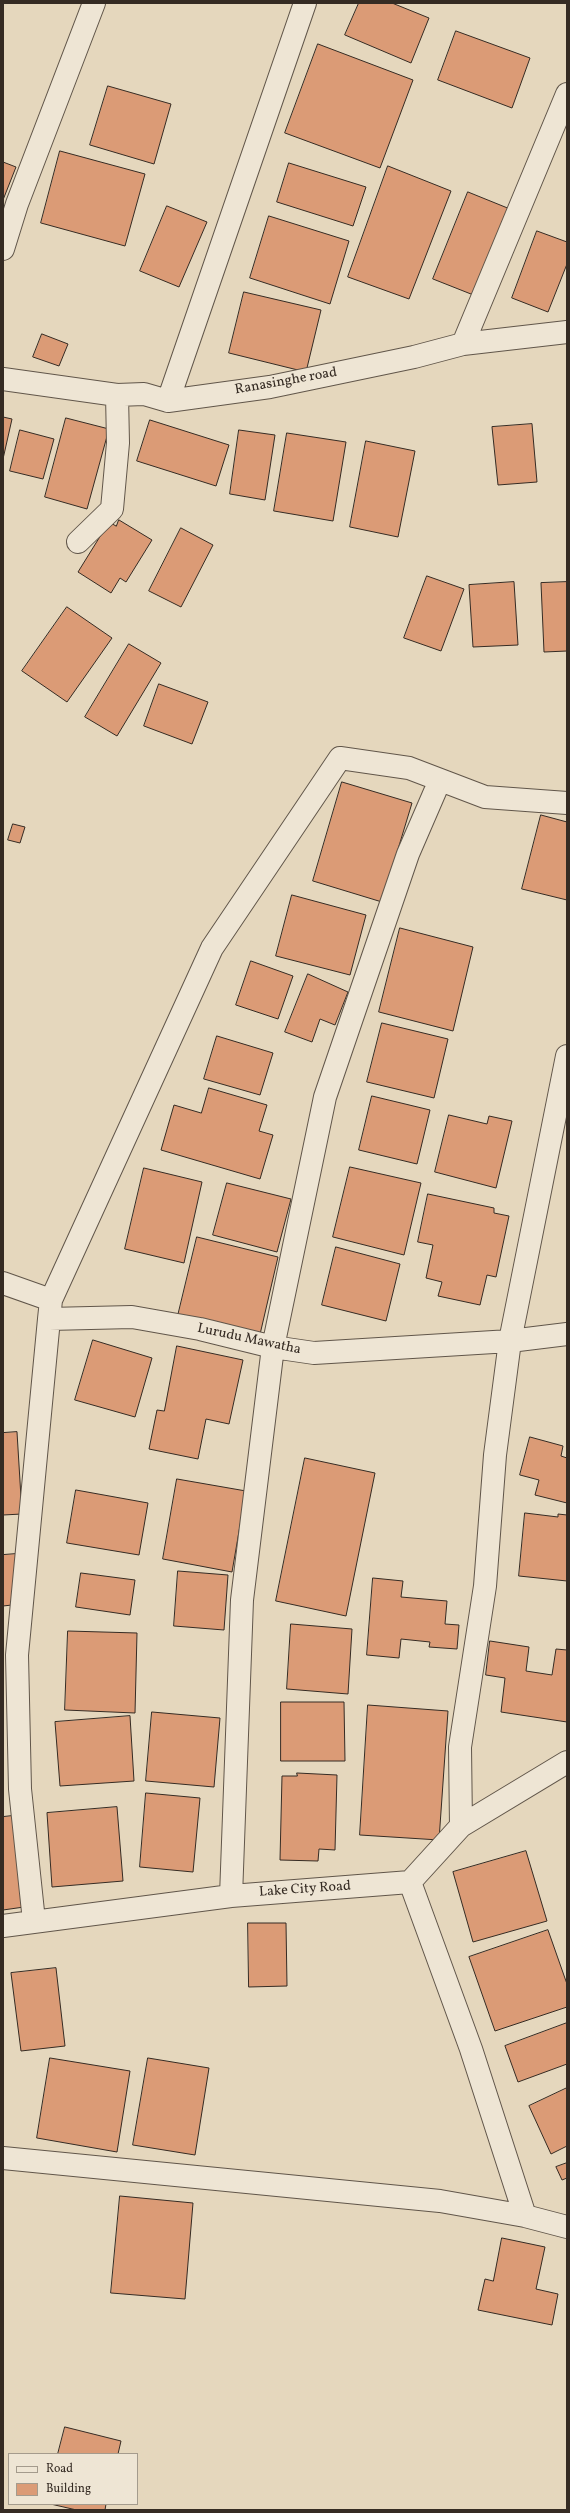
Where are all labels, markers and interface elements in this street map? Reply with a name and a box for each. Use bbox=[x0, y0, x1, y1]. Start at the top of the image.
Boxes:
street label: Ranasinghe road bbox=[234, 365, 338, 399]
street label: Lurudu Mawatha bbox=[196, 1321, 302, 1359]
street label: Lake City Road bbox=[259, 1878, 351, 1902]
legend bbox=[8, 2453, 138, 2505]
text: Road bbox=[46, 2461, 73, 2477]
text: Building bbox=[46, 2481, 91, 2497]

